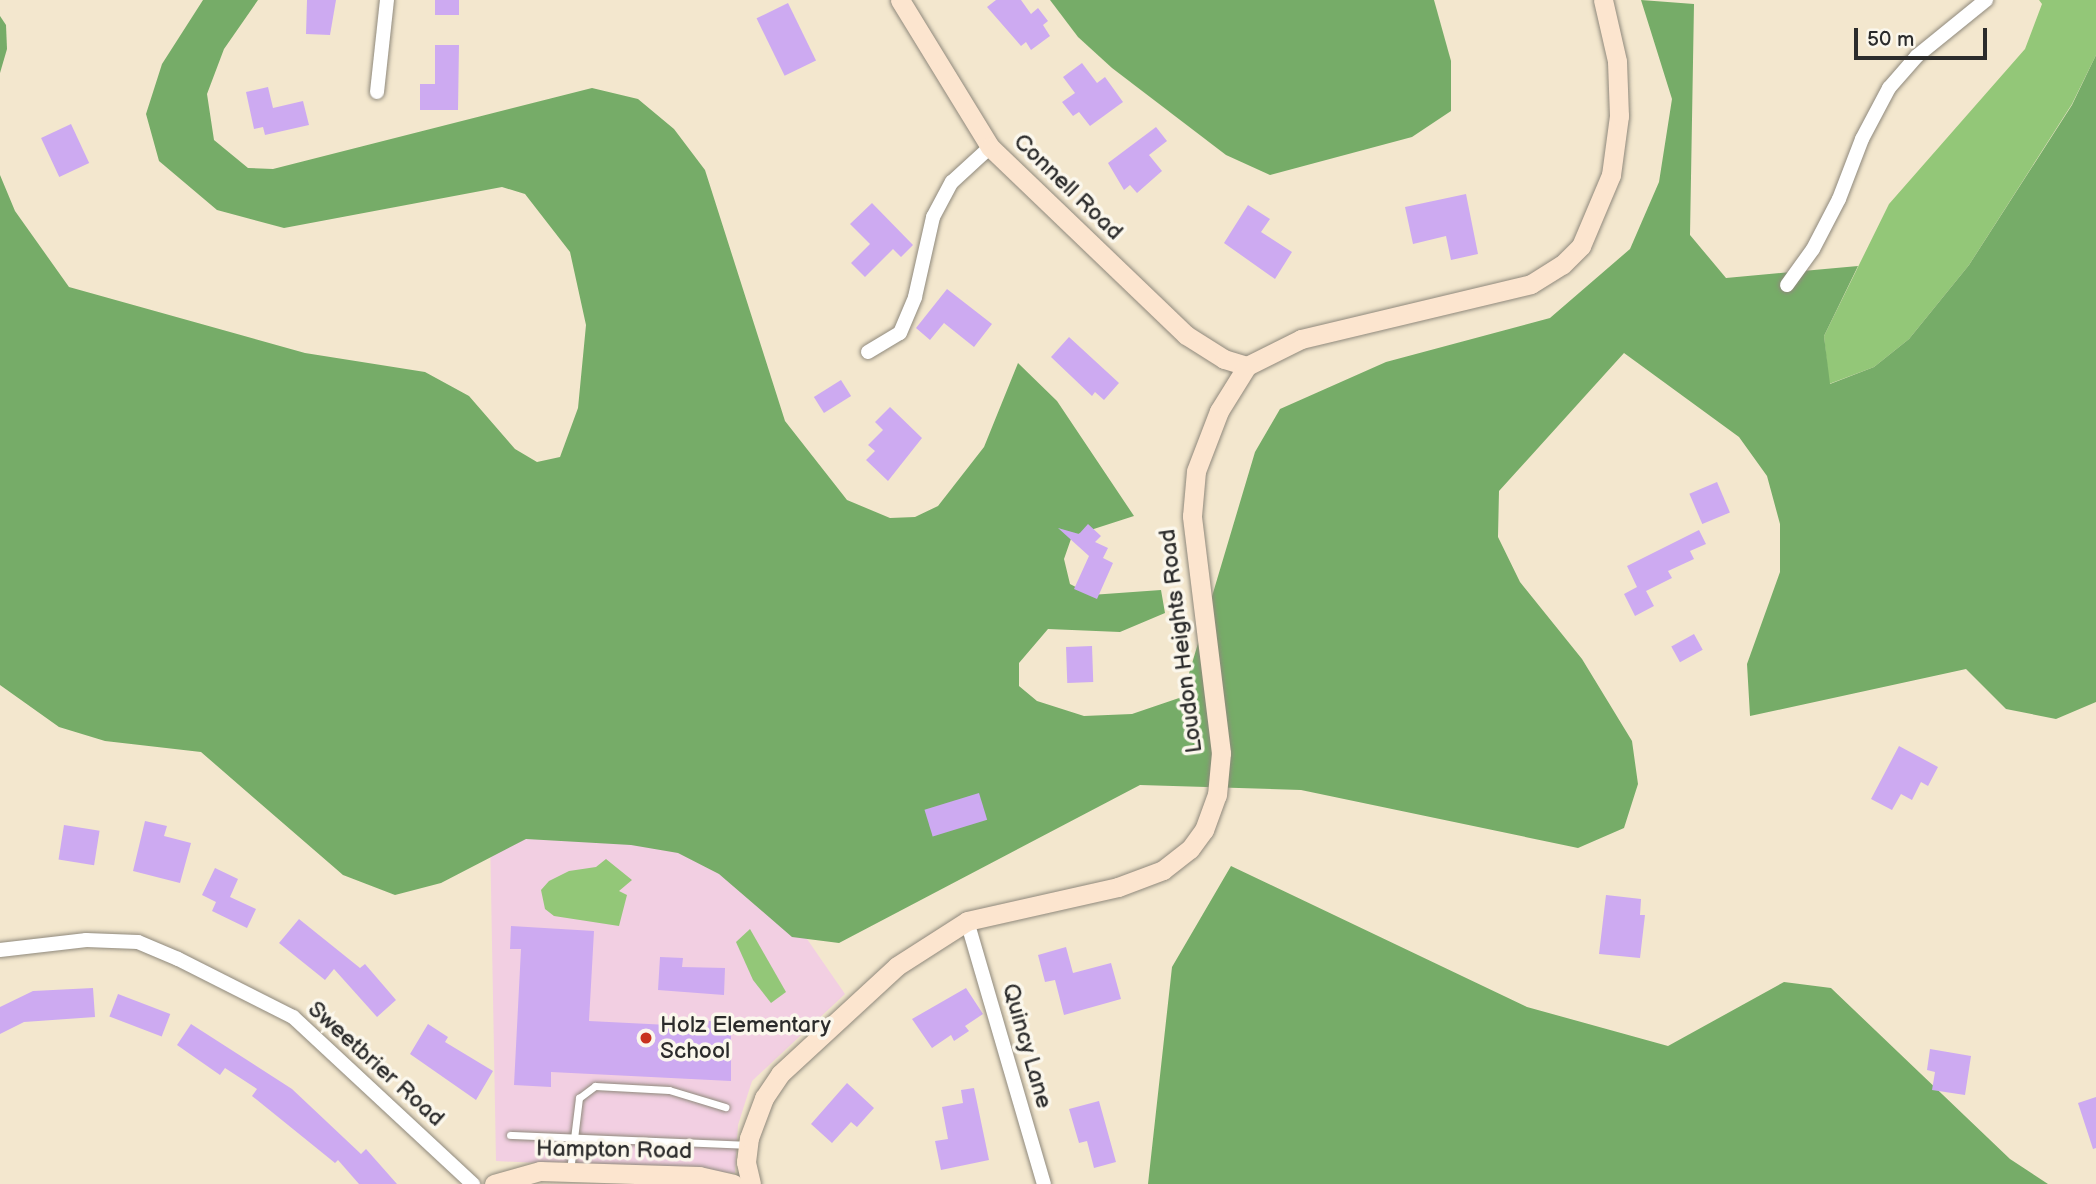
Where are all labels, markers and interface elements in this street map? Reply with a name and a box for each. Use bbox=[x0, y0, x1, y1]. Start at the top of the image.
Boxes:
scale bar bbox=[1858, 14, 1991, 58]
text: 50 m bbox=[1867, 27, 1914, 52]
street label: Connell Road bbox=[1008, 128, 1128, 246]
street label: Loudon Heights Road bbox=[1154, 527, 1208, 755]
street label: Quincy Lane bbox=[996, 980, 1058, 1112]
street label: Sweetbrier Road bbox=[302, 996, 450, 1132]
place label: Holz Elementary School bbox=[660, 1011, 831, 1065]
marker: Holz Elementary School bbox=[638, 1030, 654, 1046]
street label: Hampton Road bbox=[536, 1135, 692, 1165]

